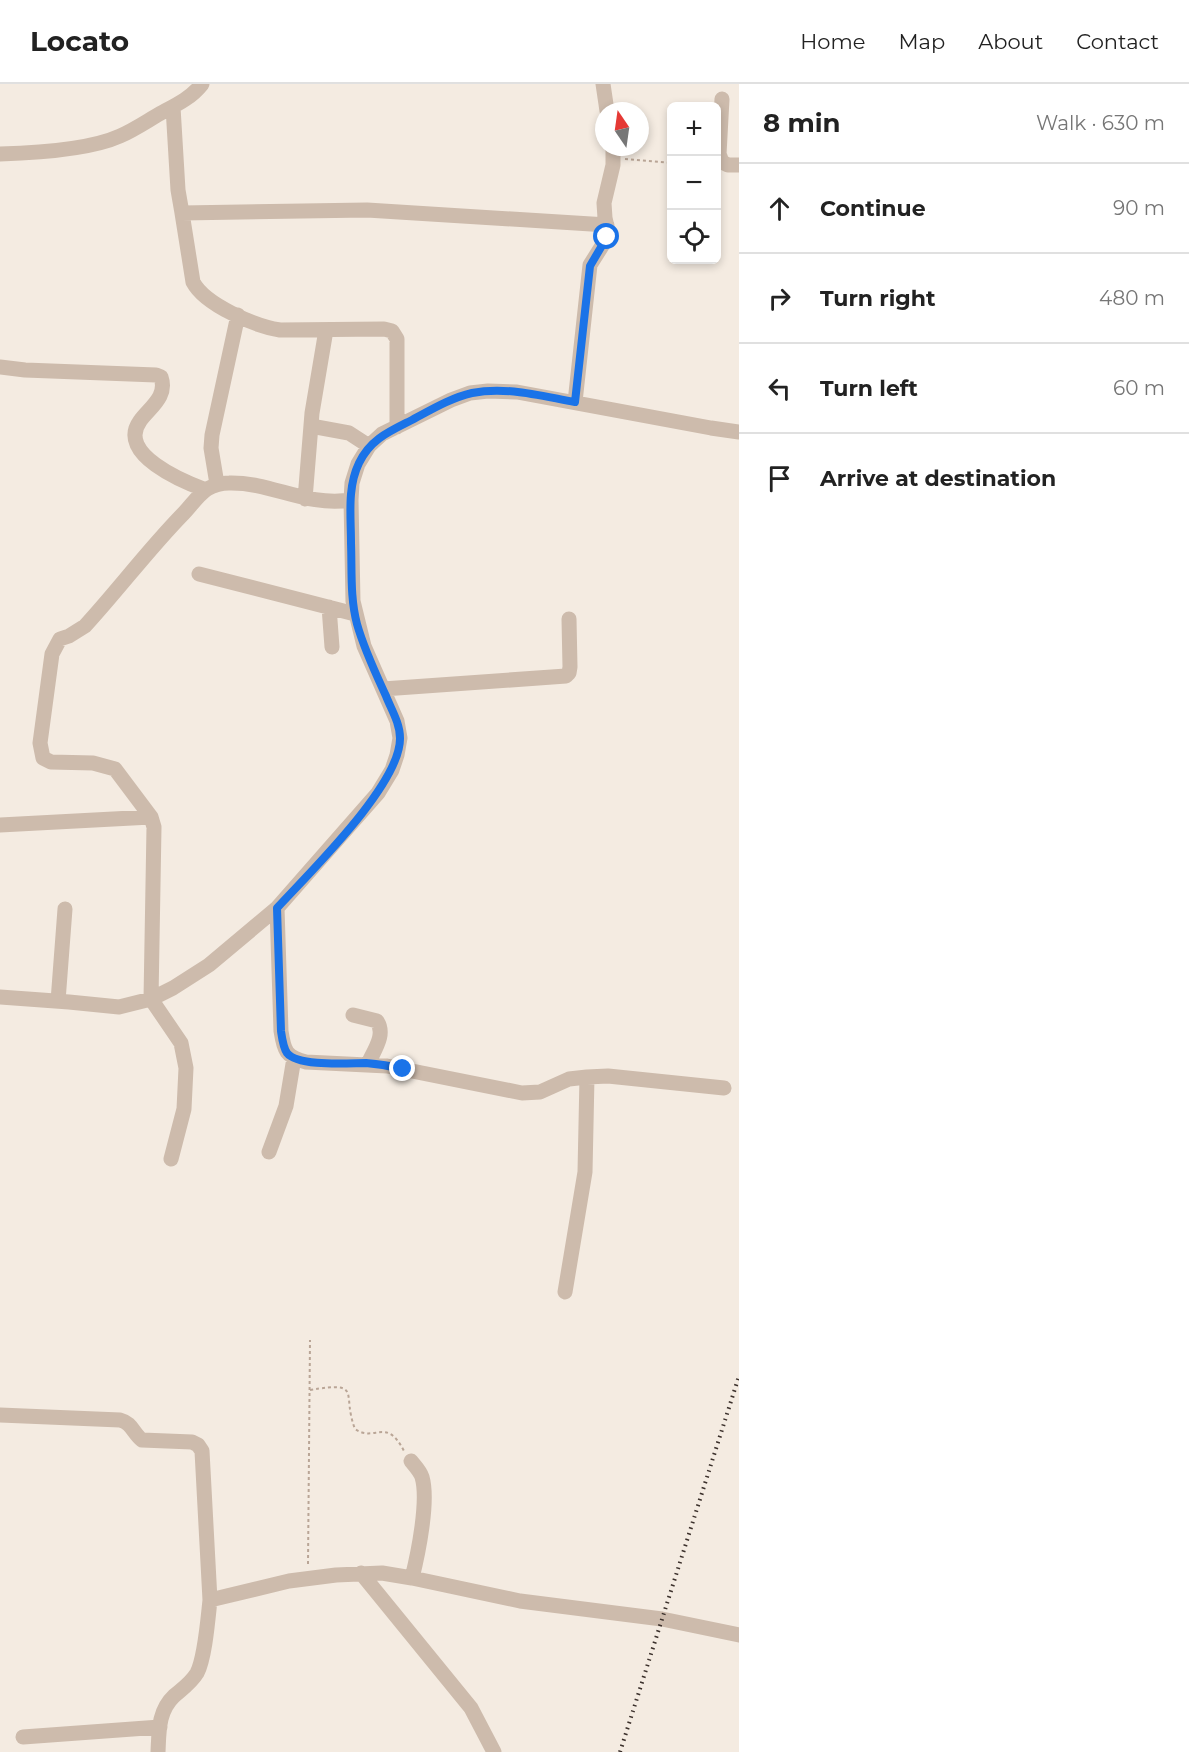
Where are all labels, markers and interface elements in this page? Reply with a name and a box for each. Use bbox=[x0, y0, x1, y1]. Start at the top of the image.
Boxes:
text: Locato bbox=[30, 24, 129, 58]
text: Home bbox=[800, 29, 865, 54]
text: Map bbox=[898, 29, 945, 54]
text: About bbox=[978, 29, 1043, 54]
text: Contact bbox=[1076, 29, 1159, 54]
north arrow bbox=[595, 102, 649, 156]
map controls bbox=[667, 102, 721, 264]
button: + bbox=[667, 102, 721, 156]
text: 8 min bbox=[763, 107, 841, 139]
text: Walk · 630 m bbox=[1036, 111, 1165, 135]
button: − bbox=[667, 156, 721, 210]
icon: ahead bbox=[763, 192, 796, 225]
text: Continue bbox=[820, 195, 926, 222]
text: 90 m bbox=[1113, 196, 1165, 220]
button: locate bbox=[667, 210, 721, 264]
route start bbox=[593, 223, 619, 249]
icon: right bbox=[763, 282, 796, 315]
text: Turn right bbox=[820, 285, 935, 312]
text: 480 m bbox=[1099, 286, 1165, 310]
icon: left bbox=[763, 372, 796, 405]
text: Turn left bbox=[820, 375, 918, 402]
text: 60 m bbox=[1113, 376, 1165, 400]
icon: arrive bbox=[763, 462, 796, 495]
text: Arrive at destination bbox=[820, 465, 1056, 492]
route end bbox=[389, 1055, 415, 1081]

